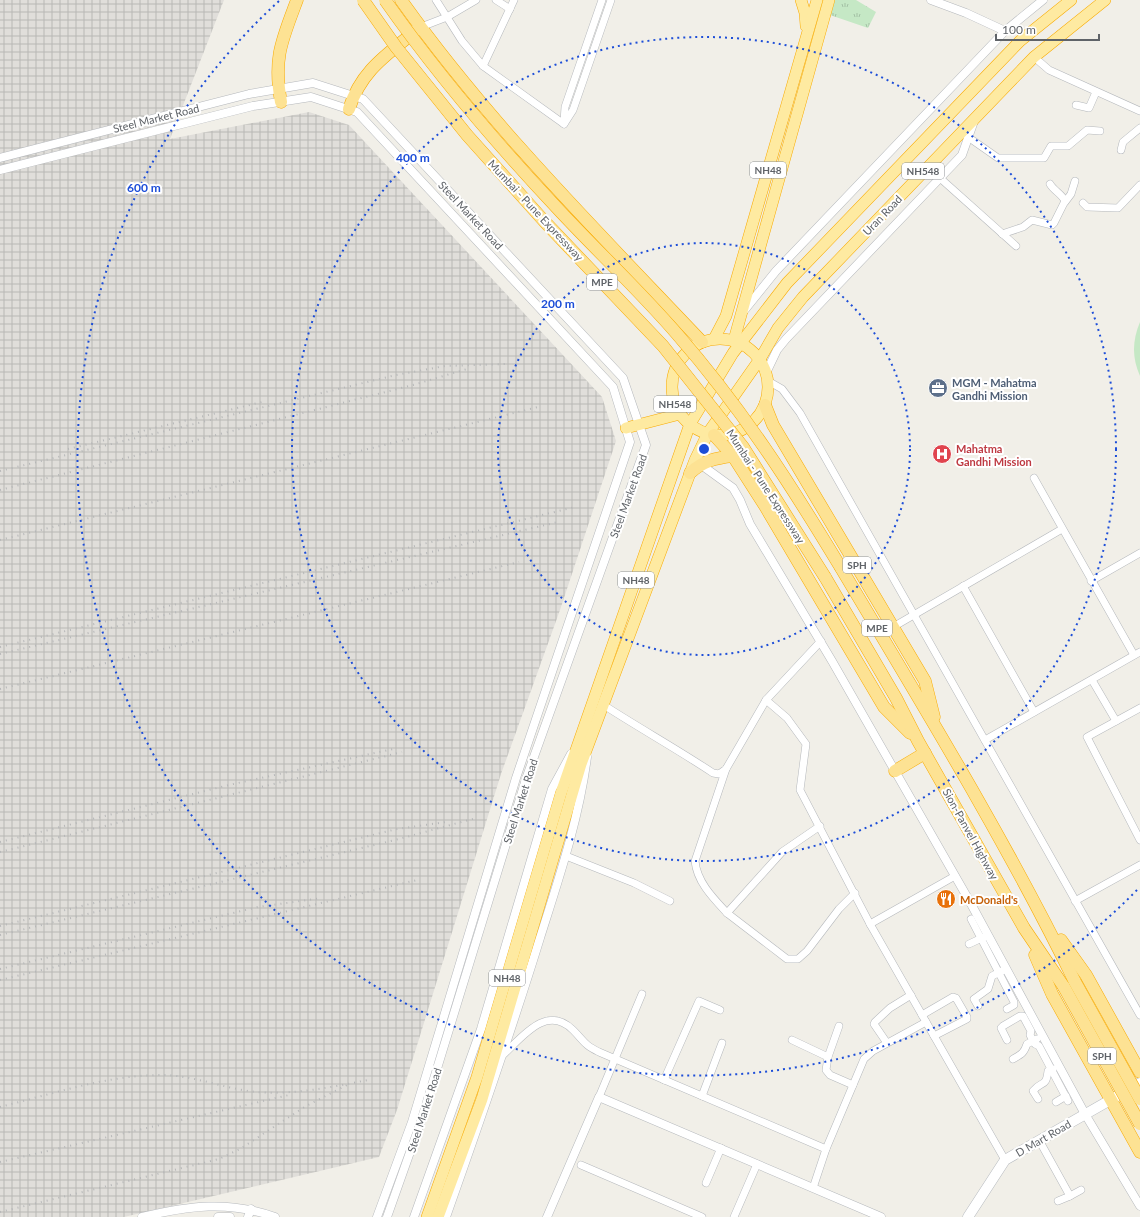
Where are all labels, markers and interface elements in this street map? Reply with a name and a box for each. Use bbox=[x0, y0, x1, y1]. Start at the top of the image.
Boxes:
scale bar bbox=[996, 16, 1099, 42]
text: 100 m bbox=[1002, 22, 1036, 37]
street label: Steel Market Road bbox=[112, 101, 200, 135]
text: 400 m bbox=[396, 150, 430, 165]
street label: Mumbai - Pune Expressway bbox=[486, 157, 586, 263]
road number: NH48 bbox=[750, 162, 786, 178]
road number: NH548 bbox=[902, 163, 944, 179]
street label: Steel Market Road bbox=[436, 178, 506, 252]
text: 600 m bbox=[127, 180, 161, 195]
street label: Uran Road bbox=[860, 192, 904, 238]
road number: MPE bbox=[587, 274, 617, 290]
text: 200 m bbox=[541, 296, 575, 311]
place label: MGM - Mahatma Gandhi Mission bbox=[952, 376, 1037, 402]
office icon: MGM - Mahatma Gandhi Mission bbox=[927, 377, 949, 399]
road number: NH548 bbox=[654, 396, 696, 412]
street label: Mumbai - Pune Expressway bbox=[724, 427, 808, 546]
centre of rings bbox=[697, 442, 711, 456]
place label: Mahatma Gandhi Mission bbox=[956, 442, 1032, 468]
hospital icon: Mahatma Gandhi Mission bbox=[931, 443, 953, 465]
street label: Steel Market Road bbox=[607, 452, 649, 540]
road number: SPH bbox=[843, 557, 871, 573]
road number: NH48 bbox=[618, 572, 654, 588]
road number: MPE bbox=[862, 620, 892, 636]
street label: Steel Market Road bbox=[500, 757, 540, 845]
street label: Sion-Panvel Highway bbox=[941, 786, 1002, 882]
restaurant icon: McDonald's bbox=[935, 888, 957, 910]
place label: McDonald's bbox=[960, 893, 1018, 906]
road number: NH48 bbox=[489, 970, 525, 986]
road number: SPH bbox=[1088, 1048, 1116, 1064]
street label: Steel Market Road bbox=[404, 1066, 444, 1154]
street label: D Mart Road bbox=[1013, 1117, 1073, 1159]

